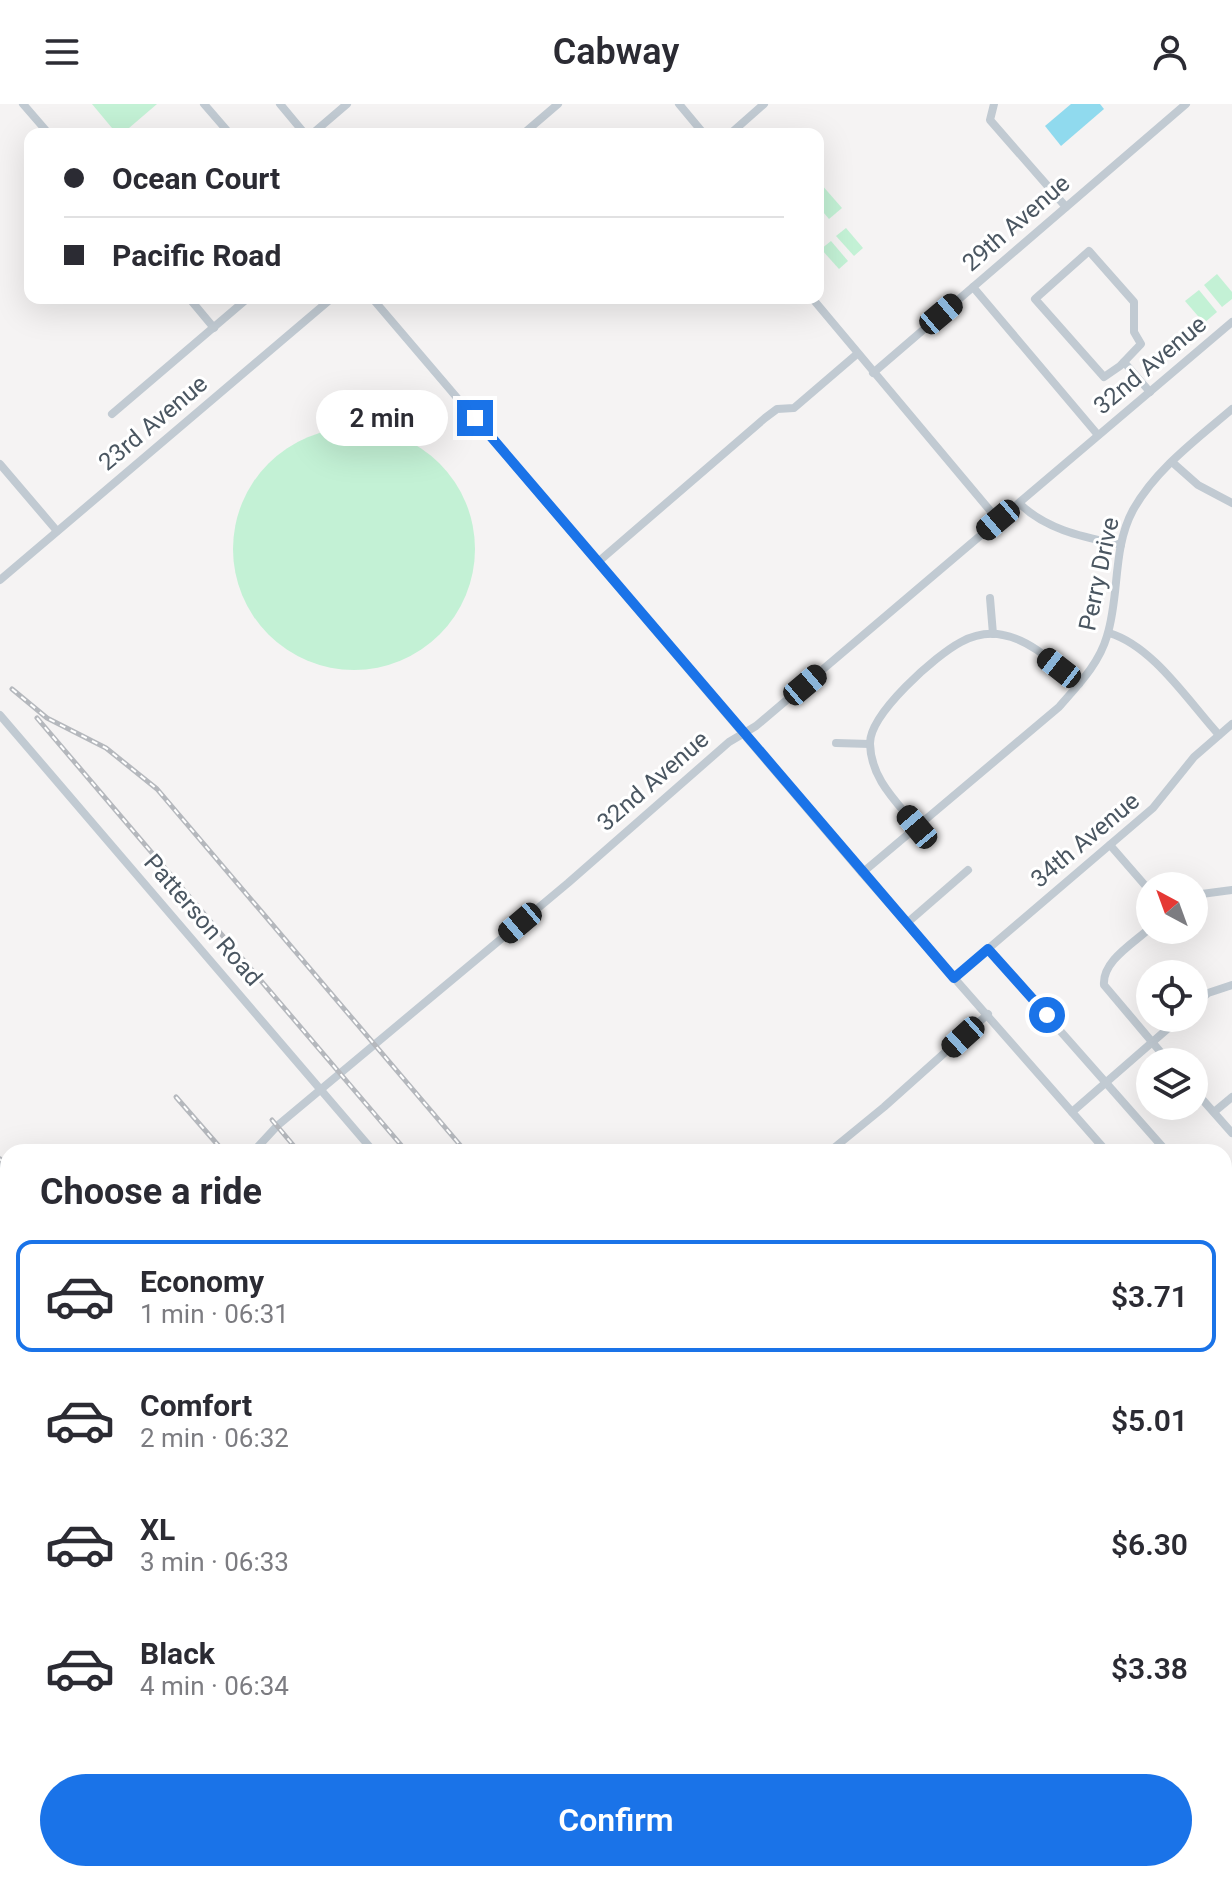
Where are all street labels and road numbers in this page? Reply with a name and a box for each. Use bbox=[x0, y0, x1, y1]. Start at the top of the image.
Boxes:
street label: 29th Avenue bbox=[957, 169, 1075, 277]
street label: 32nd Avenue bbox=[1088, 310, 1212, 420]
street label: 23rd Avenue bbox=[93, 370, 213, 476]
street label: Perry Drive bbox=[1073, 515, 1125, 633]
street label: 32nd Avenue bbox=[592, 725, 714, 837]
street label: 34th Avenue bbox=[1025, 787, 1145, 893]
street label: Patterson Road bbox=[138, 849, 268, 991]

